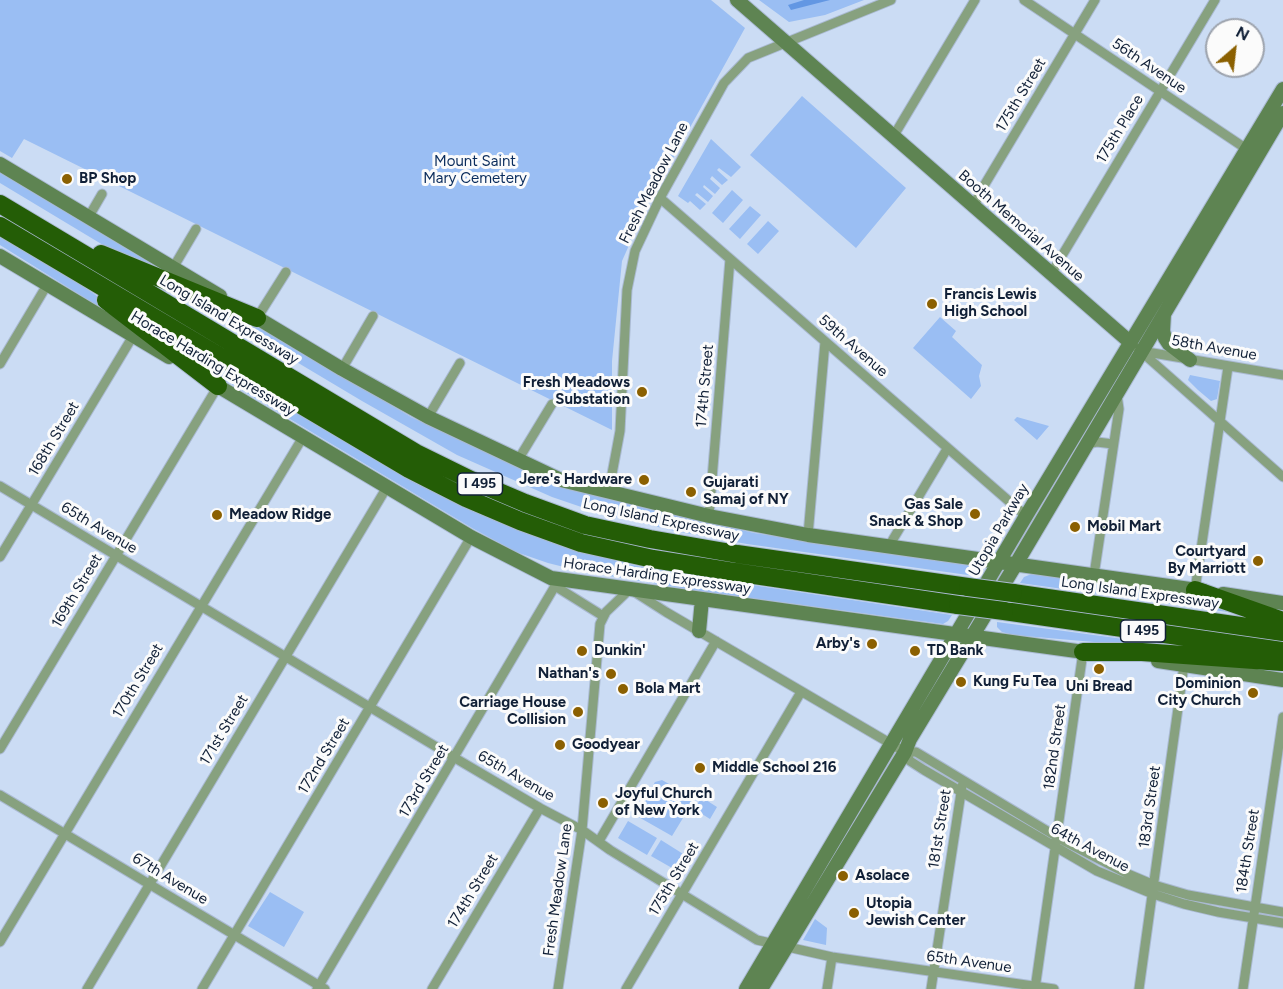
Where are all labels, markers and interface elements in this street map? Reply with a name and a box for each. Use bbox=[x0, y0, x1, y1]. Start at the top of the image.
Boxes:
north arrow bbox=[1205, 18, 1265, 78]
text: N bbox=[1233, 22, 1253, 45]
street label: 56th Avenue bbox=[1108, 35, 1190, 97]
street label: 175th Street bbox=[992, 55, 1050, 135]
street label: 175th Place bbox=[1093, 92, 1147, 166]
street label: Fresh Meadow Lane bbox=[616, 119, 692, 247]
park label: Mount Saint Mary Cemetery bbox=[423, 153, 527, 188]
street label: Booth Memorial Avenue bbox=[954, 167, 1088, 285]
place label: BP Shop bbox=[79, 170, 136, 188]
marker: BP Shop bbox=[60, 172, 74, 186]
street label: Long Island Expressway bbox=[156, 271, 302, 369]
place label: Francis Lewis High School bbox=[944, 286, 1037, 321]
marker: Francis Lewis High School bbox=[925, 297, 939, 311]
street label: Horace Harding Expressway bbox=[127, 308, 299, 420]
street label: 59th Avenue bbox=[815, 311, 891, 381]
street label: 58th Avenue bbox=[1170, 332, 1258, 364]
street label: 174th Street bbox=[692, 344, 718, 428]
place label: Fresh Meadows Substation bbox=[523, 374, 630, 409]
marker: Fresh Meadows Substation bbox=[635, 385, 649, 399]
street label: 168th Street bbox=[25, 399, 83, 479]
place label: Jere's Hardware bbox=[519, 471, 632, 489]
road number: I 495 bbox=[458, 473, 502, 495]
marker: Jere's Hardware bbox=[637, 473, 651, 487]
place label: Gujarati Samaj of NY bbox=[703, 474, 789, 509]
street label: Utopia Parkway bbox=[965, 480, 1033, 580]
marker: Gujarati Samaj of NY bbox=[684, 485, 698, 499]
street label: Long Island Expressway bbox=[581, 495, 741, 545]
place label: Gas Sale Snack & Shop bbox=[869, 496, 963, 531]
street label: 65th Avenue bbox=[58, 498, 140, 558]
place label: Meadow Ridge bbox=[229, 506, 331, 524]
marker: Gas Sale Snack & Shop bbox=[968, 507, 982, 521]
marker: Meadow Ridge bbox=[210, 508, 224, 522]
place label: Mobil Mart bbox=[1087, 518, 1161, 536]
marker: Mobil Mart bbox=[1068, 520, 1082, 534]
place label: Courtyard By Marriott bbox=[1168, 543, 1246, 578]
street label: 169th Street bbox=[48, 551, 106, 631]
street label: Horace Harding Expressway bbox=[562, 554, 752, 598]
marker: Courtyard By Marriott bbox=[1251, 554, 1265, 568]
street label: Long Island Expressway bbox=[1060, 573, 1220, 613]
road number: I 495 bbox=[1120, 620, 1166, 642]
place label: Arby's bbox=[816, 635, 860, 653]
marker: Arby's bbox=[865, 637, 879, 651]
street label: 170th Street bbox=[109, 641, 167, 721]
place label: Dunkin' bbox=[594, 642, 646, 660]
place label: TD Bank bbox=[927, 642, 984, 660]
marker: Dunkin' bbox=[575, 644, 589, 658]
marker: TD Bank bbox=[908, 644, 922, 658]
marker: Uni Bread bbox=[1092, 662, 1106, 676]
place label: Nathan's bbox=[538, 665, 599, 683]
marker: Nathan's bbox=[604, 667, 618, 681]
place label: Kung Fu Tea bbox=[973, 673, 1057, 691]
marker: Kung Fu Tea bbox=[954, 675, 968, 689]
place label: Dominion City Church bbox=[1158, 675, 1241, 710]
place label: Uni Bread bbox=[1066, 678, 1132, 696]
place label: Bola Mart bbox=[635, 680, 701, 698]
marker: Bola Mart bbox=[616, 682, 630, 696]
marker: Dominion City Church bbox=[1246, 686, 1260, 700]
street label: 171st Street bbox=[196, 692, 252, 768]
place label: Carriage House Collision bbox=[459, 694, 566, 729]
street label: 182nd Street bbox=[1040, 703, 1070, 791]
marker: Carriage House Collision bbox=[571, 705, 585, 719]
street label: 172nd Street bbox=[294, 715, 354, 797]
place label: Goodyear bbox=[572, 736, 640, 754]
marker: Goodyear bbox=[553, 738, 567, 752]
street label: 173rd Street bbox=[395, 741, 453, 821]
street label: 65th Avenue bbox=[474, 747, 558, 805]
place label: Middle School 216 bbox=[712, 759, 836, 777]
marker: Middle School 216 bbox=[693, 761, 707, 775]
street label: 183rd Street bbox=[1135, 765, 1165, 849]
place label: Joyful Church of New York bbox=[615, 785, 712, 820]
street label: 181st Street bbox=[925, 788, 955, 870]
marker: Joyful Church of New York bbox=[596, 796, 610, 810]
street label: 184th Street bbox=[1233, 808, 1263, 894]
street label: 64th Avenue bbox=[1048, 820, 1132, 876]
street label: Fresh Meadow Lane bbox=[540, 823, 576, 957]
street label: 175th Street bbox=[645, 839, 703, 919]
street label: 67th Avenue bbox=[129, 849, 211, 909]
street label: 174th Street bbox=[444, 851, 502, 931]
place label: Asolace bbox=[855, 867, 910, 885]
marker: Asolace bbox=[836, 869, 850, 883]
place label: Utopia Jewish Center bbox=[866, 895, 965, 930]
marker: Utopia Jewish Center bbox=[847, 906, 861, 920]
street label: 65th Avenue bbox=[925, 947, 1013, 977]

